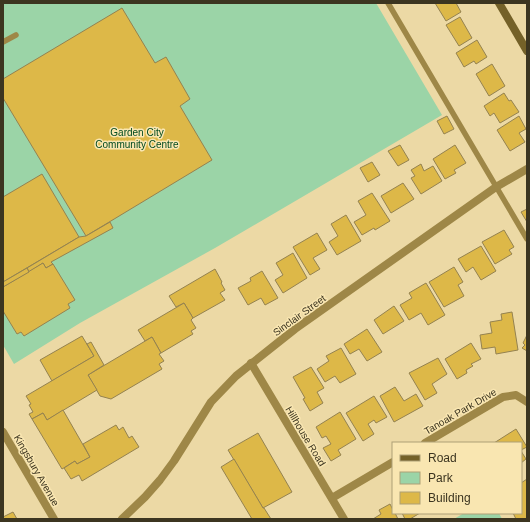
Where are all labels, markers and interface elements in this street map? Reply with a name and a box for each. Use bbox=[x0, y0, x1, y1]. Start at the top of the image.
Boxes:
park label: Garden City Community Centre bbox=[95, 127, 179, 150]
street label: Sinclair Street bbox=[271, 293, 328, 338]
street label: Tanoak Park Drive bbox=[422, 386, 499, 437]
street label: Hillhouse Road bbox=[283, 404, 328, 468]
street label: Kingsbury Avenue bbox=[12, 433, 62, 508]
legend bbox=[392, 442, 522, 514]
text: Road bbox=[428, 451, 457, 465]
text: Park bbox=[428, 471, 454, 485]
text: Building bbox=[428, 491, 471, 505]

